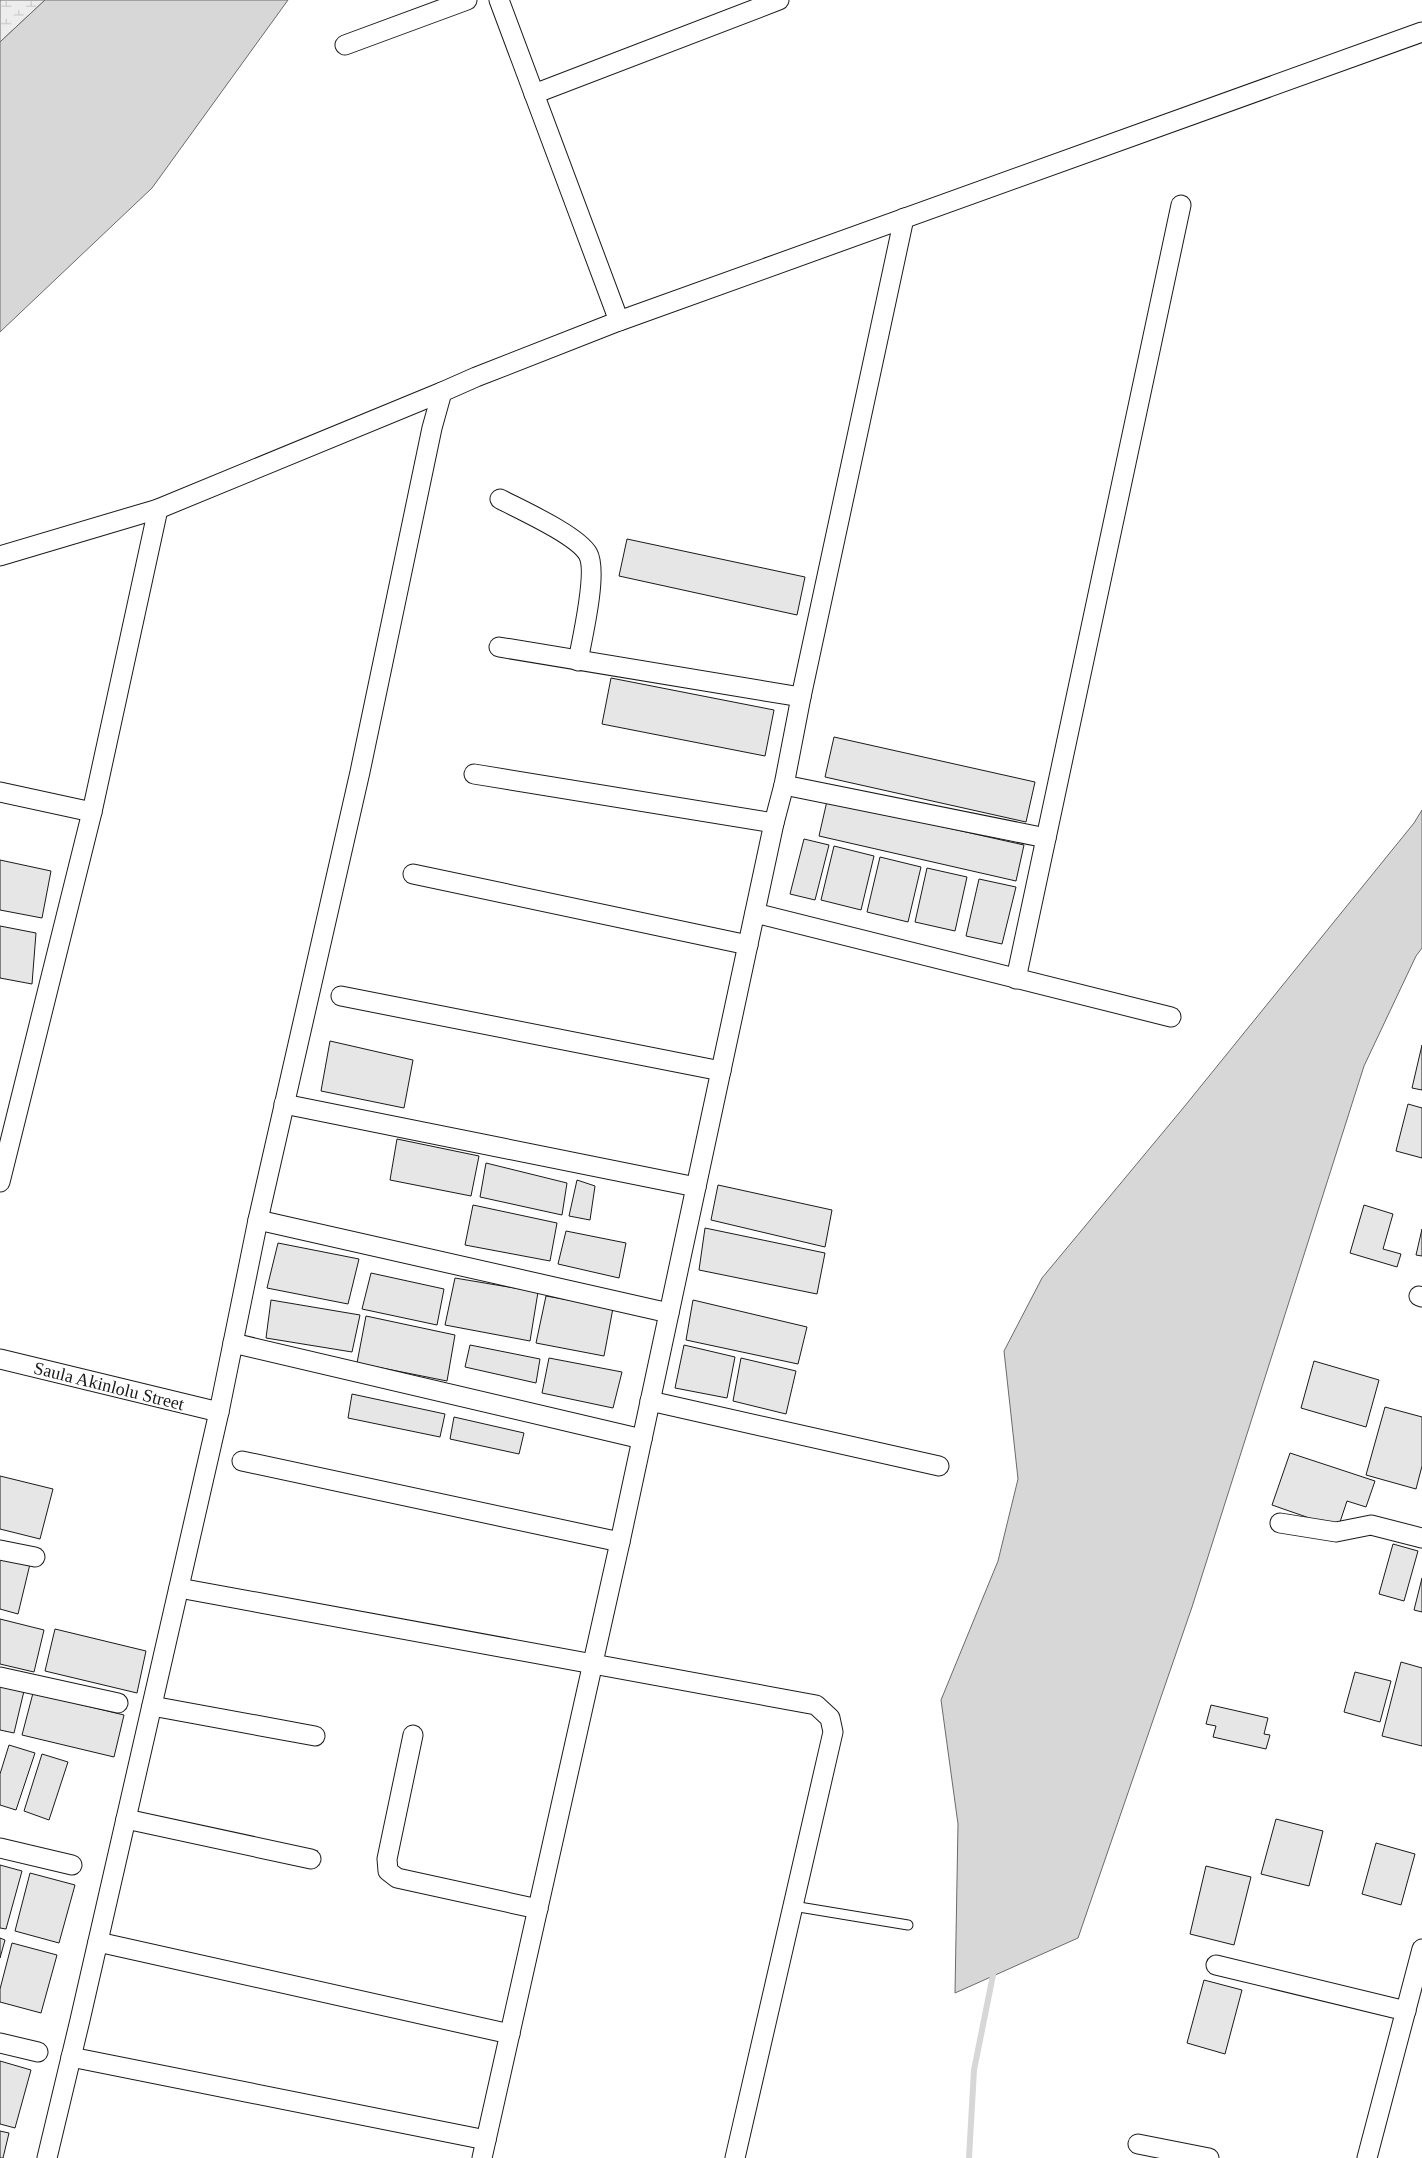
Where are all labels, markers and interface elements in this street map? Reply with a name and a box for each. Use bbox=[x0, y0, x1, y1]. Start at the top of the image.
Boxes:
street label: Saula Akinlolu Street bbox=[32, 1358, 186, 1414]

